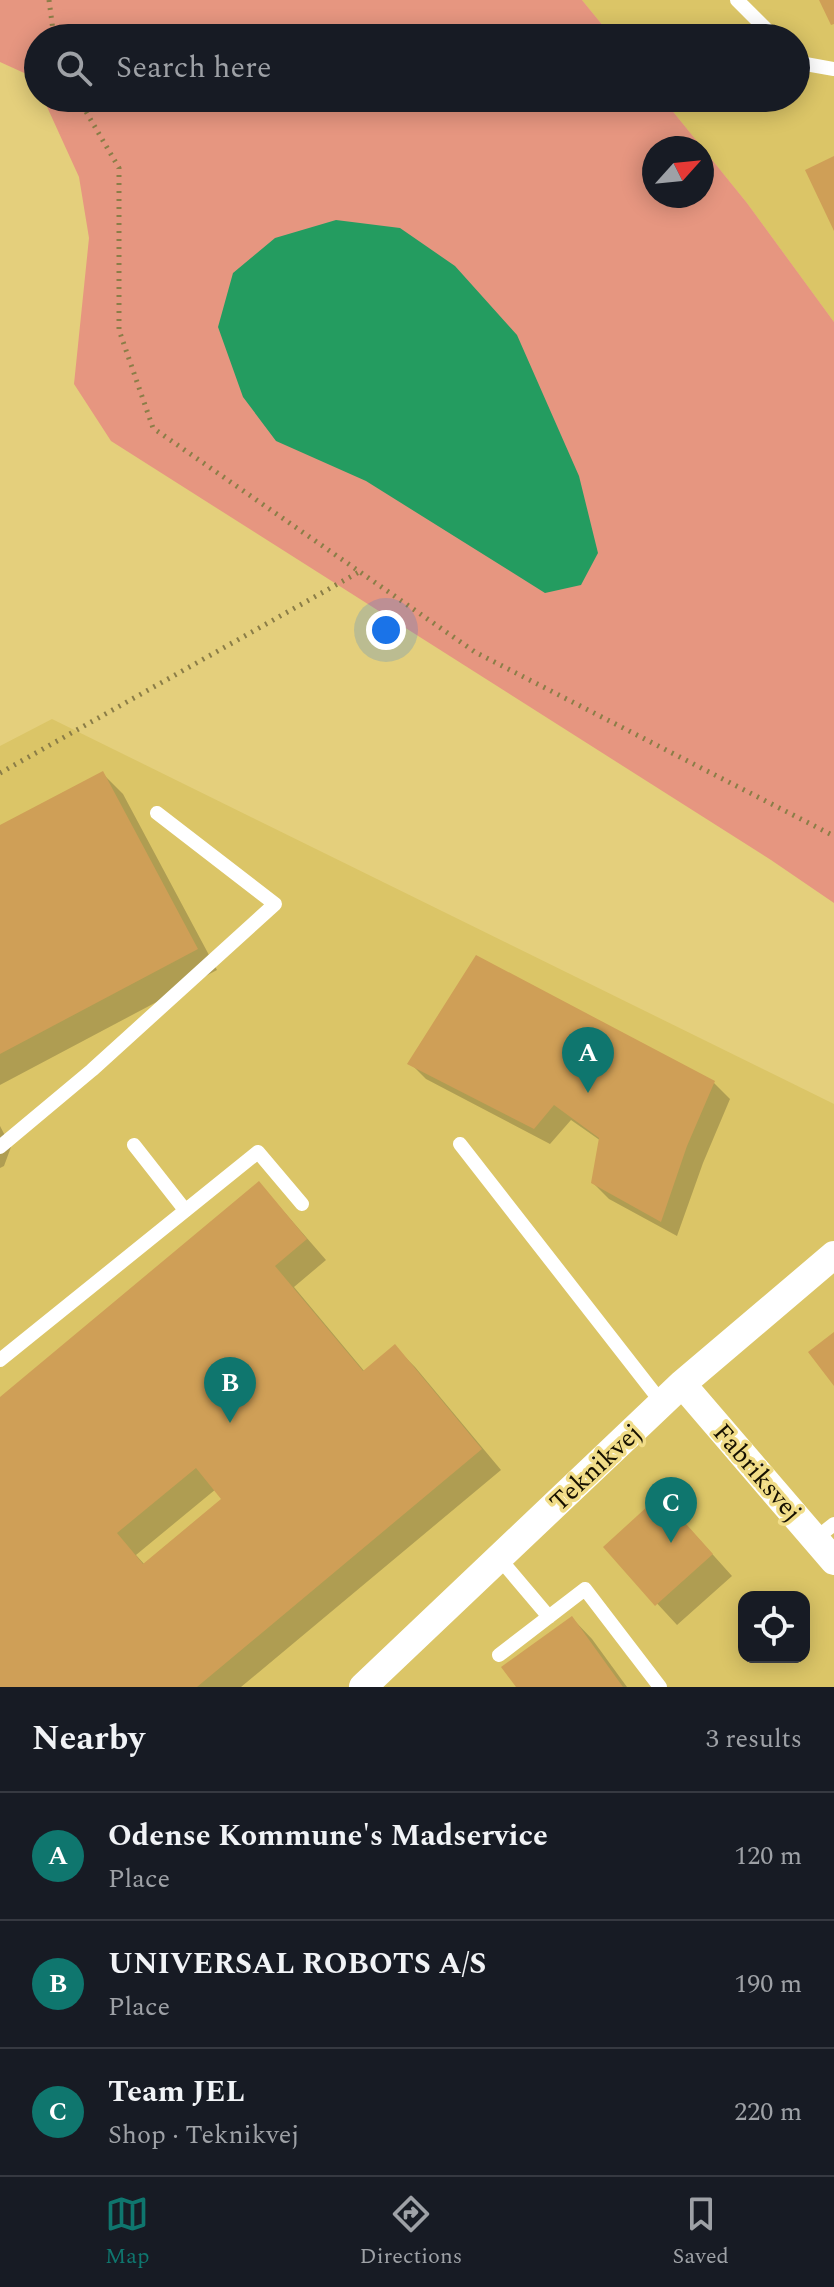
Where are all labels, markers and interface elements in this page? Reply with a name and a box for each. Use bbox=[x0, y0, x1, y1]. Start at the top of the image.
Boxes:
search box bbox=[24, 24, 810, 112]
text: Search here bbox=[116, 45, 272, 91]
icon: search bbox=[52, 46, 96, 90]
north arrow bbox=[642, 136, 714, 208]
your location bbox=[366, 610, 406, 650]
pin: A bbox=[562, 1027, 614, 1093]
pin: B bbox=[204, 1357, 256, 1423]
street label: Teknikvej bbox=[540, 1414, 651, 1521]
street label: Fabriksvej bbox=[703, 1414, 812, 1531]
pin: C bbox=[645, 1477, 697, 1543]
map controls bbox=[738, 1591, 810, 1663]
button: locate bbox=[738, 1591, 810, 1663]
text: Nearby bbox=[32, 1713, 145, 1765]
text: 3 results bbox=[706, 1719, 802, 1759]
text: Odense Kommune's Madservice bbox=[108, 1813, 548, 1859]
text: A bbox=[48, 1836, 68, 1876]
text: 120 m bbox=[734, 1836, 802, 1876]
text: Place bbox=[108, 1859, 170, 1899]
text: UNIVERSAL ROBOTS A/S bbox=[108, 1941, 486, 1987]
text: B bbox=[49, 1964, 67, 2004]
text: 190 m bbox=[734, 1964, 802, 2004]
text: Place bbox=[108, 1987, 170, 2027]
text: Team JEL bbox=[108, 2069, 245, 2115]
text: C bbox=[49, 2092, 67, 2132]
text: 220 m bbox=[734, 2092, 802, 2132]
text: Shop · Teknikvej bbox=[108, 2115, 299, 2155]
tab: Map bbox=[105, 2192, 149, 2273]
tab: Directions bbox=[360, 2192, 462, 2273]
tab: Saved bbox=[672, 2192, 729, 2273]

